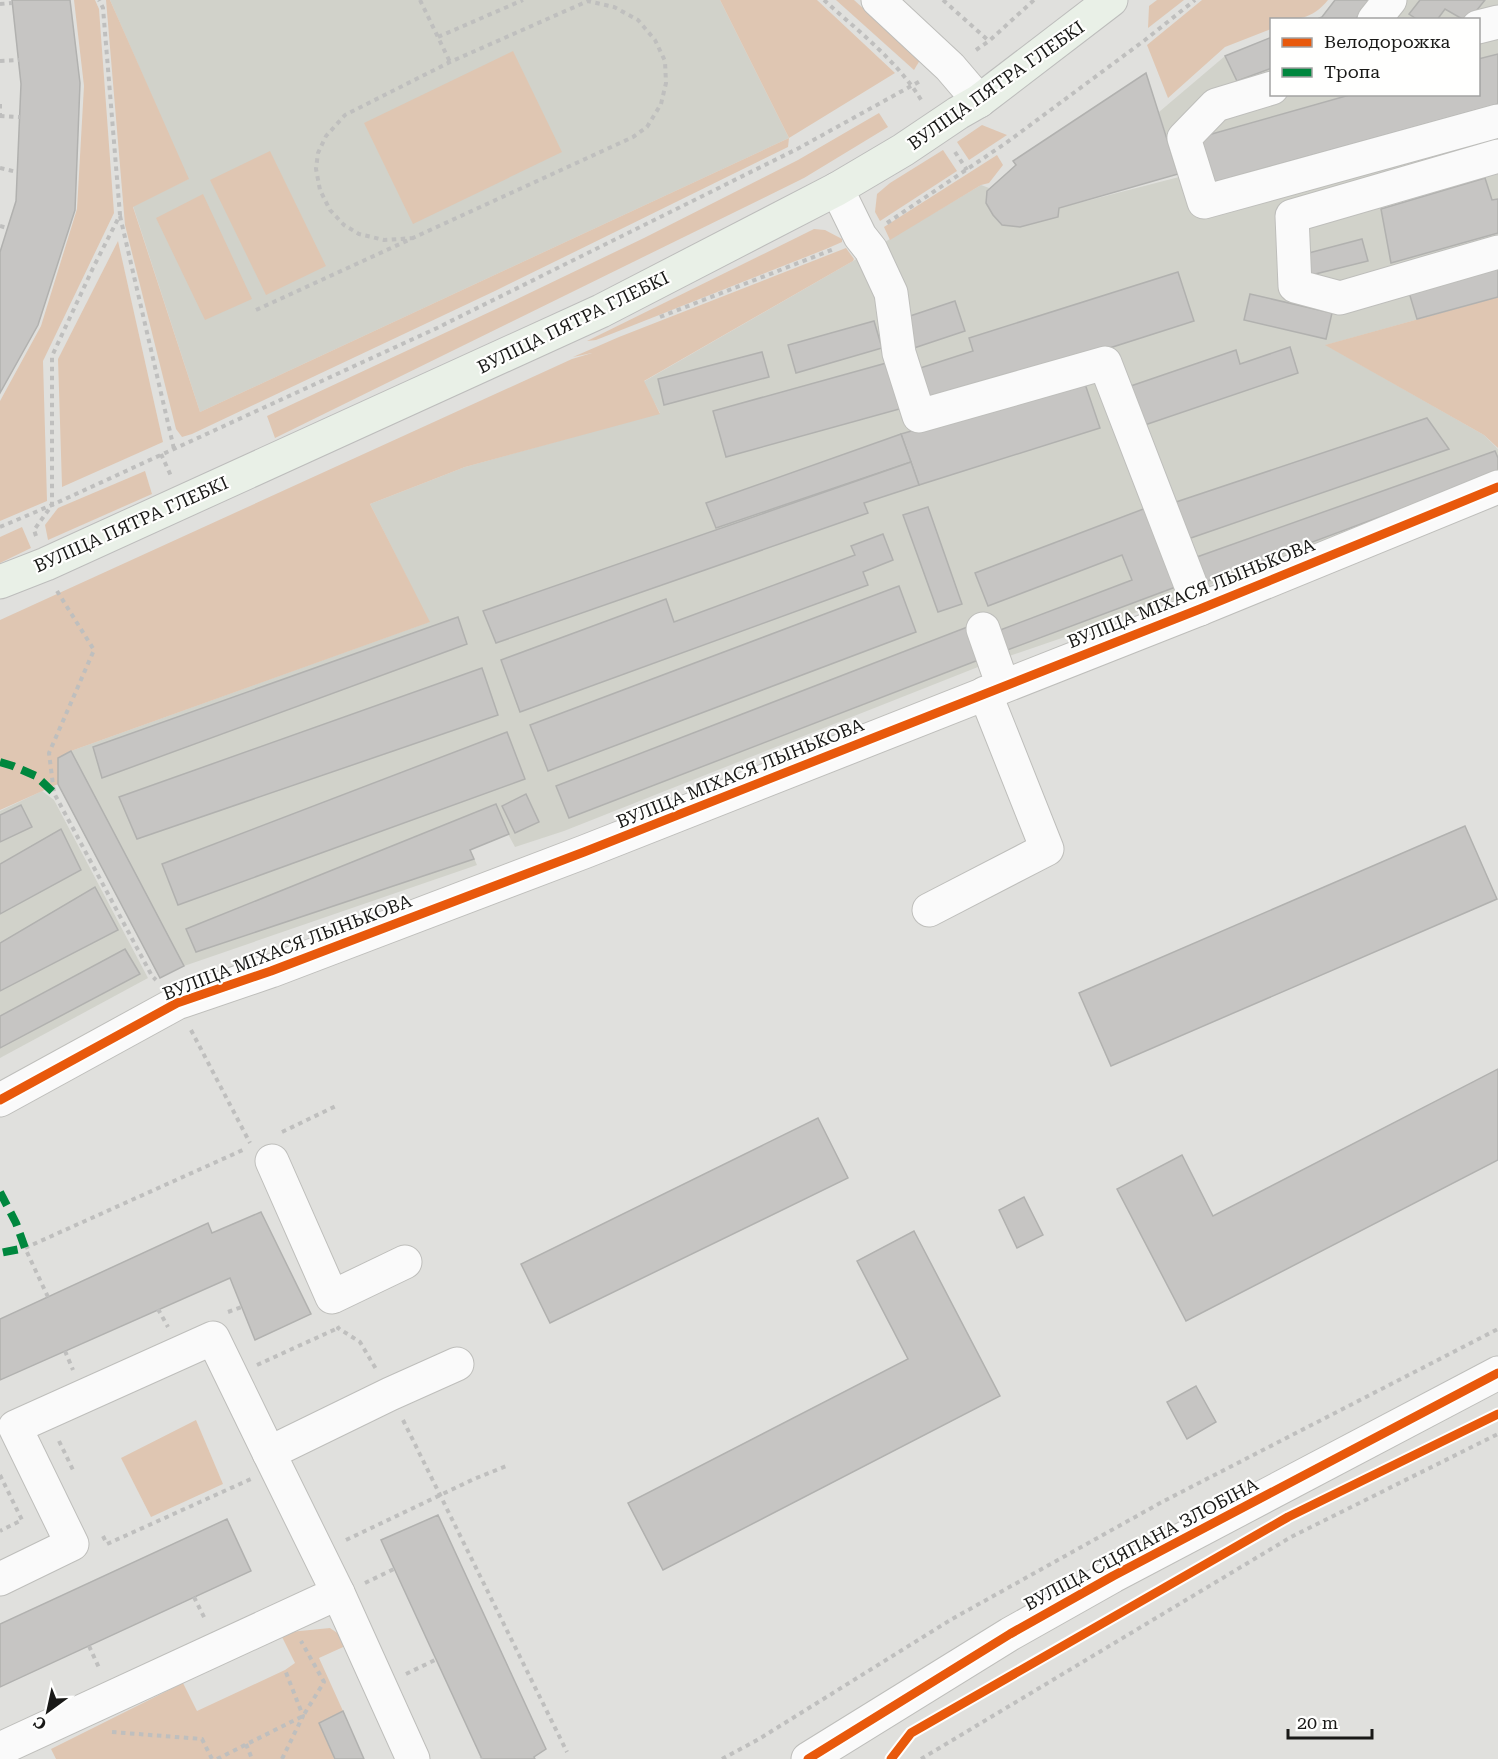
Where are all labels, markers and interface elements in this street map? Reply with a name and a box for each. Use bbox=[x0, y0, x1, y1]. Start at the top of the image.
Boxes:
street label: ВУЛІЦА ПЯТРА ГЛЕБКІ bbox=[904, 16, 1088, 154]
legend bbox=[1270, 18, 1480, 96]
text: Велодорожка bbox=[1324, 31, 1450, 52]
text: Тропа bbox=[1324, 61, 1380, 82]
street label: ВУЛІЦА ПЯТРА ГЛЕБКІ bbox=[474, 266, 672, 378]
street label: ВУЛІЦА ПЯТРА ГЛЕБКІ bbox=[31, 472, 231, 576]
street label: ВУЛІЦА МІХАСЯ ЛЫНЬКОВА bbox=[1064, 534, 1318, 652]
street label: ВУЛІЦА МІХАСЯ ЛЫНЬКОВА bbox=[613, 714, 867, 832]
street label: ВУЛІЦА МІХАСЯ ЛЫНЬКОВА bbox=[160, 890, 415, 1004]
street label: ВУЛІЦА СЦЯПАНА ЗЛОБІНА bbox=[1020, 1473, 1262, 1615]
north arrow bbox=[18, 1681, 78, 1741]
scale bar bbox=[1288, 1702, 1372, 1740]
text: С bbox=[30, 1712, 50, 1734]
text: 20 m bbox=[1297, 1712, 1338, 1733]

